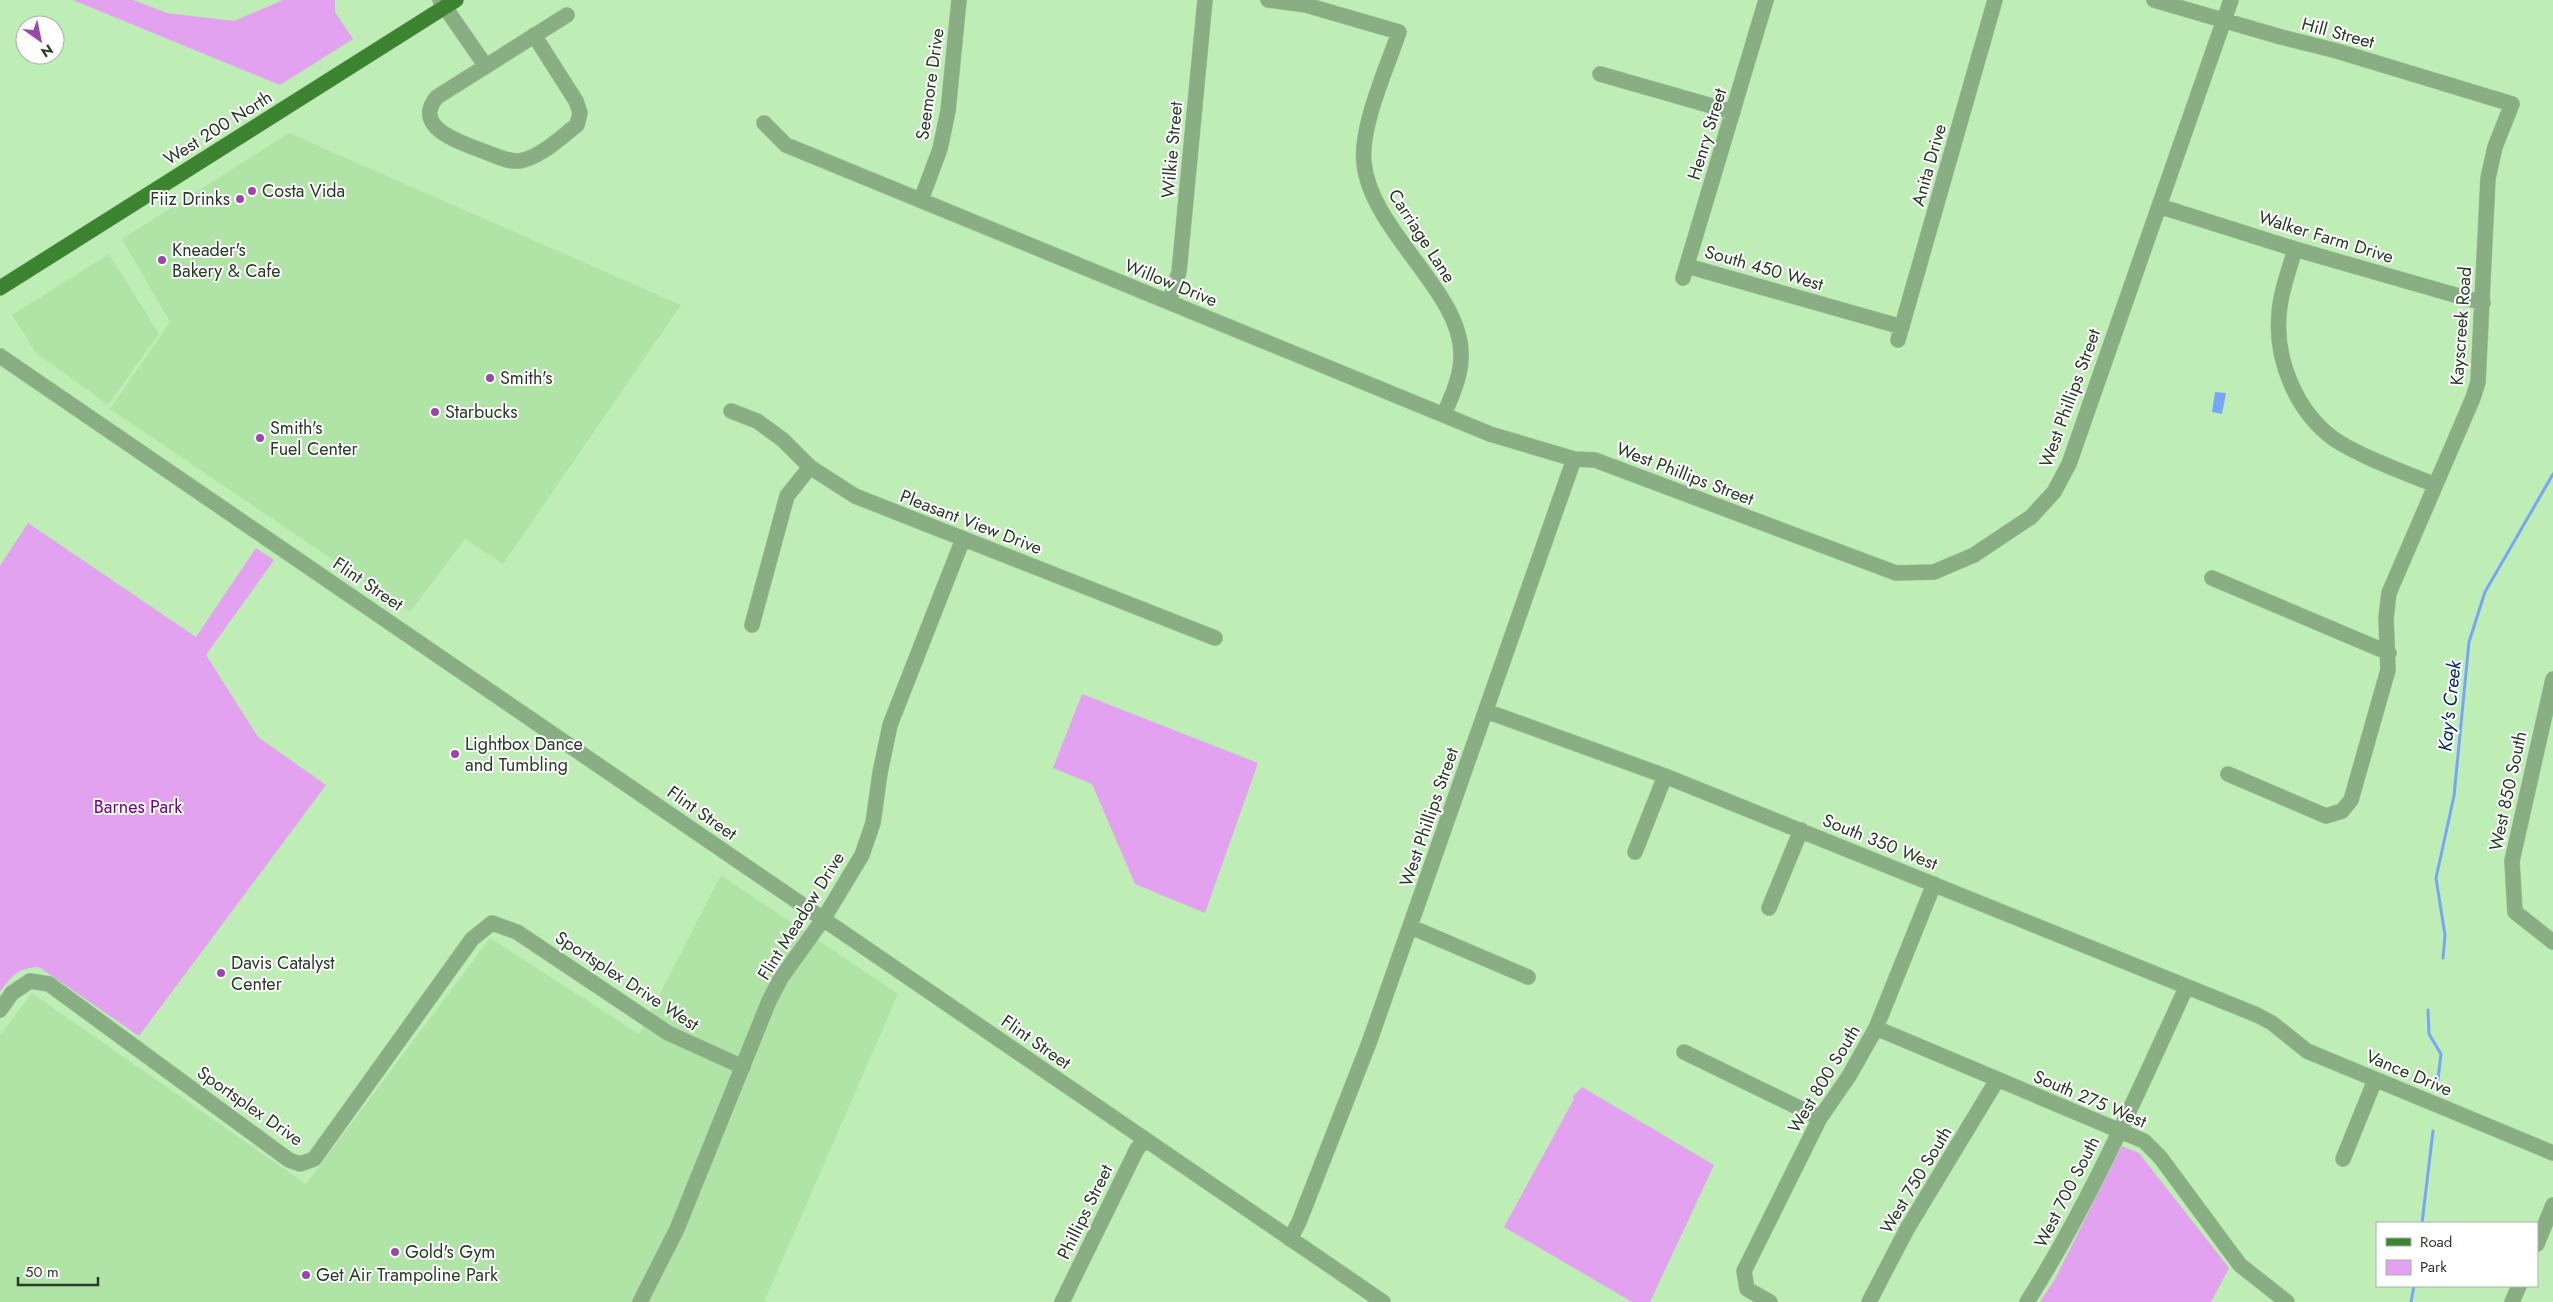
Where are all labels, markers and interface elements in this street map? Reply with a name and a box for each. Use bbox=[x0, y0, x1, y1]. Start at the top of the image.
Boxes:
street label: Hill Street bbox=[2299, 11, 2378, 55]
north arrow bbox=[15, 15, 65, 65]
street label: Seemore Drive bbox=[909, 26, 951, 142]
text: N bbox=[37, 39, 57, 62]
street label: West 200 North bbox=[159, 84, 277, 172]
street label: Henry Street bbox=[1681, 84, 1733, 183]
street label: Wilkie Street bbox=[1155, 100, 1189, 199]
street label: Anita Drive bbox=[1905, 121, 1953, 209]
place label: Costa Vida bbox=[262, 178, 345, 204]
street label: Carriage Lane bbox=[1382, 184, 1462, 288]
marker: Costa Vida bbox=[246, 185, 258, 197]
place label: Fiiz Drinks bbox=[150, 186, 230, 212]
marker: Fiiz Drinks bbox=[234, 193, 246, 205]
street label: Walker Farm Drive bbox=[2255, 204, 2397, 270]
place label: Kneader's Bakery & Cafe bbox=[172, 237, 281, 284]
street label: South 450 West bbox=[1702, 239, 1827, 298]
street label: Willow Drive bbox=[1121, 253, 1221, 313]
marker: Kneader's Bakery & Cafe bbox=[156, 254, 168, 266]
street label: Kayscreek Road bbox=[2444, 266, 2478, 386]
street label: West Phillips Street bbox=[2033, 325, 2107, 471]
place label: Smith's bbox=[500, 365, 552, 391]
marker: Smith's bbox=[484, 372, 496, 384]
place label: Starbucks bbox=[445, 399, 518, 425]
marker: Starbucks bbox=[429, 406, 441, 418]
place label: Smith's Fuel Center bbox=[270, 415, 359, 462]
marker: Smith's Fuel Center bbox=[254, 432, 266, 444]
street label: West Phillips Street bbox=[1612, 436, 1758, 512]
street label: Pleasant View Drive bbox=[896, 483, 1046, 561]
street label: Flint Street bbox=[328, 551, 409, 618]
water label: Kay's Creek bbox=[2431, 658, 2468, 753]
street label: West 850 South bbox=[2483, 729, 2533, 853]
place label: Lightbox Dance and Tumbling bbox=[465, 731, 583, 778]
street label: West Phillips Street bbox=[1393, 743, 1465, 890]
marker: Lightbox Dance and Tumbling bbox=[449, 748, 461, 760]
street label: Flint Street bbox=[662, 779, 743, 847]
park label: Barnes Park bbox=[94, 794, 182, 820]
street label: South 350 West bbox=[1819, 807, 1942, 877]
street label: Flint Meadow Drive bbox=[751, 847, 851, 985]
street label: Sportsplex Drive West bbox=[550, 925, 705, 1038]
place label: Davis Catalyst Center bbox=[231, 950, 335, 997]
marker: Davis Catalyst Center bbox=[215, 967, 227, 979]
street label: Flint Street bbox=[996, 1008, 1077, 1076]
street label: West 800 South bbox=[1781, 1020, 1867, 1138]
street label: Vance Drive bbox=[2362, 1043, 2456, 1103]
street label: Sportsplex Drive bbox=[192, 1060, 308, 1152]
street label: South 275 West bbox=[2029, 1063, 2151, 1135]
street label: West 750 South bbox=[1874, 1121, 1958, 1239]
street label: West 700 South bbox=[2028, 1132, 2106, 1252]
street label: Phillips Street bbox=[1051, 1159, 1120, 1264]
legend bbox=[2376, 1222, 2538, 1287]
text: Road bbox=[2420, 1231, 2452, 1253]
place label: Gold's Gym bbox=[405, 1239, 495, 1265]
marker: Gold's Gym bbox=[389, 1246, 401, 1258]
scale bar bbox=[18, 1254, 98, 1286]
text: Park bbox=[2420, 1256, 2447, 1278]
text: 50 m bbox=[25, 1261, 59, 1283]
place label: Get Air Trampoline Park bbox=[316, 1262, 498, 1288]
marker: Get Air Trampoline Park bbox=[300, 1269, 312, 1281]

